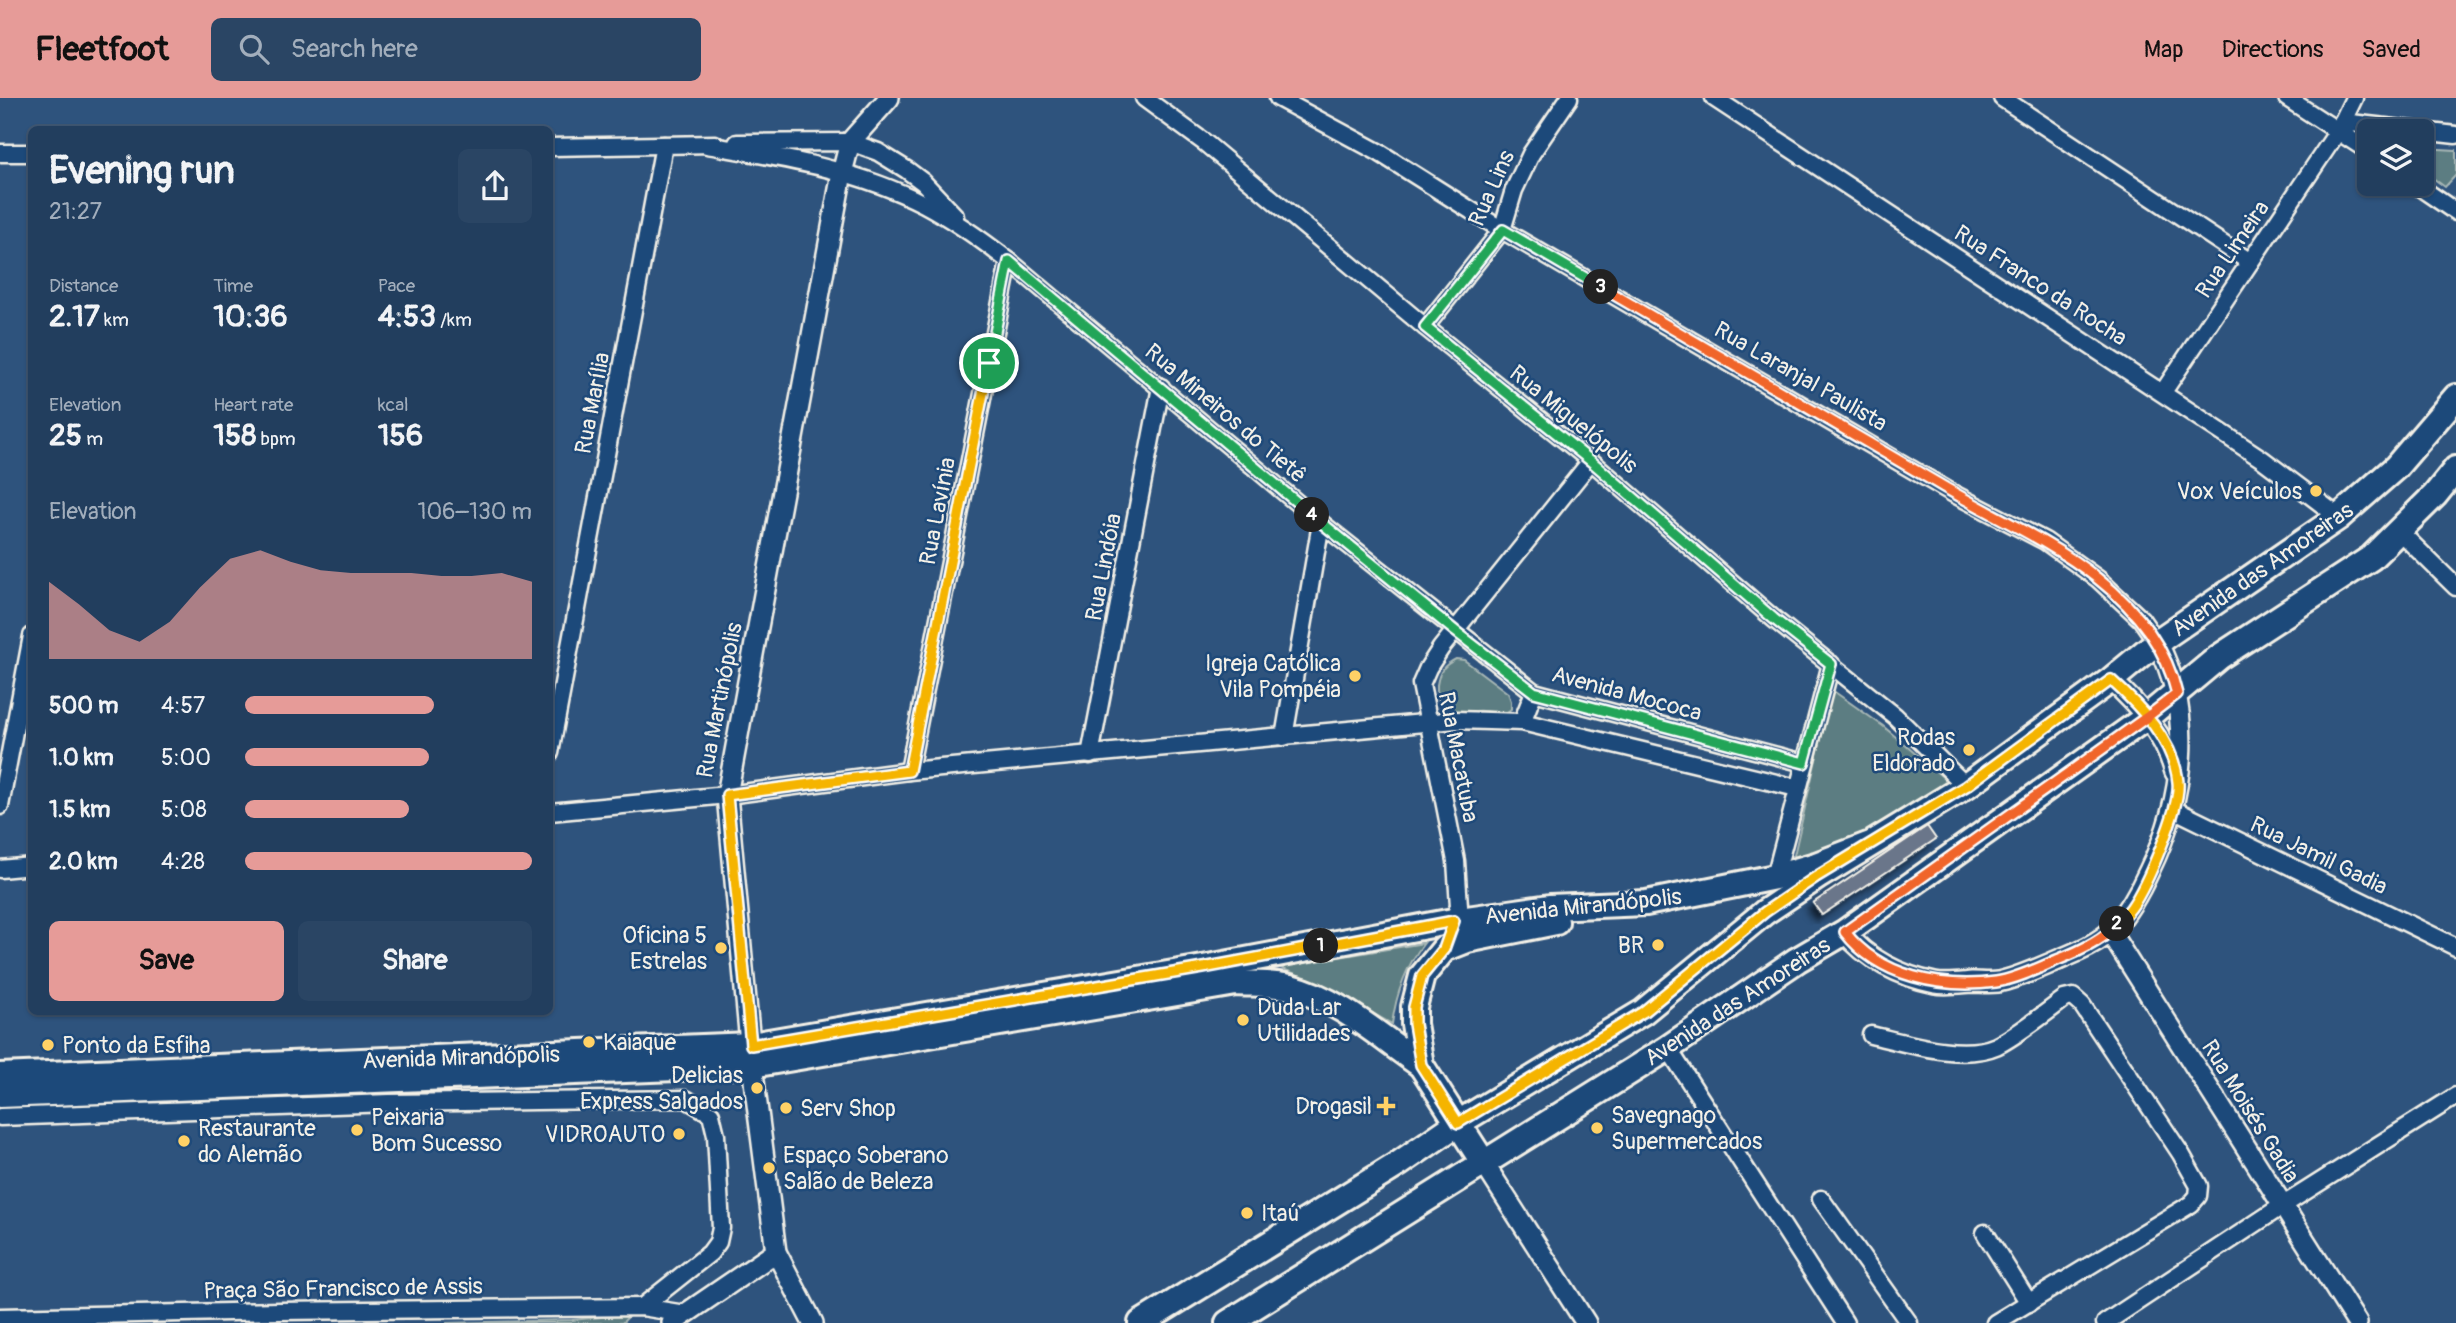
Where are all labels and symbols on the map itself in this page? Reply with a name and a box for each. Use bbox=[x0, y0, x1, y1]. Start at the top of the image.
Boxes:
street label: Rua Lins bbox=[1462, 146, 1521, 231]
street label: Rua Limeira bbox=[2189, 195, 2276, 304]
street label: Rua Franco da Rocha bbox=[1949, 219, 2133, 352]
pin: 3 bbox=[1584, 270, 1618, 304]
street label: Rua Laranjal Paulista bbox=[1709, 315, 1893, 438]
pin bbox=[959, 333, 1019, 393]
street label: Rua Mineiros do Tietê bbox=[1139, 337, 1313, 490]
street label: Rua Marília bbox=[568, 350, 617, 456]
street label: Rua Miguelópolis bbox=[1504, 359, 1644, 480]
street label: Rua Lavínia bbox=[913, 455, 962, 567]
place label: Vox Veículos bbox=[2177, 477, 2302, 506]
marker: Vox Veículos bbox=[2308, 483, 2324, 499]
street label: Avenida das Amoreiras bbox=[2166, 496, 2359, 643]
pin: 4 bbox=[1294, 498, 1330, 532]
street label: Rua Lindóia bbox=[1079, 511, 1128, 623]
street label: Rua Martinópolis bbox=[690, 620, 749, 780]
place label: Igreja Católica Vila Pompéia bbox=[1205, 649, 1341, 704]
street label: Avenida Mococa bbox=[1549, 660, 1705, 727]
marker: Igreja Católica Vila Pompéia bbox=[1347, 668, 1363, 684]
street label: Rua Macatuba bbox=[1432, 689, 1485, 825]
place label: Rodas Eldorado bbox=[1872, 723, 1955, 778]
marker: Rodas Eldorado bbox=[1961, 742, 1977, 758]
street label: Rua Jamil Gadia bbox=[2245, 810, 2392, 901]
street label: Avenida Mirandópolis bbox=[1483, 882, 1683, 931]
pin: 2 bbox=[2100, 906, 2134, 942]
place label: Oficina 5 Estrelas bbox=[622, 921, 707, 976]
pin: 1 bbox=[1304, 928, 1338, 964]
place label: BR bbox=[1618, 931, 1644, 960]
street label: Avenida das Amoreiras bbox=[1639, 931, 1836, 1072]
marker: BR bbox=[1650, 937, 1666, 953]
marker: Oficina 5 Estrelas bbox=[713, 940, 729, 956]
place label: Duda Lar Utilidades bbox=[1257, 993, 1350, 1048]
marker: Duda Lar Utilidades bbox=[1235, 1012, 1251, 1028]
place label: Kaiaque bbox=[603, 1028, 677, 1057]
place label: Ponto da Esfiha bbox=[62, 1031, 210, 1060]
marker: Kaiaque bbox=[581, 1034, 597, 1050]
street label: Rua Moisés Gadia bbox=[2195, 1034, 2306, 1188]
marker: Ponto da Esfiha bbox=[40, 1037, 56, 1053]
street label: Avenida Mirandópolis bbox=[362, 1040, 560, 1075]
place label: Delicias Express Salgados bbox=[580, 1061, 743, 1116]
marker: Delicias Express Salgados bbox=[749, 1080, 765, 1096]
place label: Drogasil bbox=[1295, 1092, 1372, 1121]
place label: Serv Shop bbox=[800, 1094, 896, 1123]
marker: Drogasil bbox=[1378, 1098, 1394, 1114]
marker: Serv Shop bbox=[778, 1100, 794, 1116]
place label: Savegnago Supermercados bbox=[1611, 1101, 1762, 1156]
place label: Peixaria Bom Sucesso bbox=[371, 1103, 502, 1158]
place label: Restaurante do Alemão bbox=[198, 1114, 316, 1169]
place label: VIDROAUTO bbox=[545, 1120, 665, 1149]
marker: Savegnago Supermercados bbox=[1589, 1120, 1605, 1136]
marker: Peixaria Bom Sucesso bbox=[349, 1122, 365, 1138]
marker: VIDROAUTO bbox=[671, 1126, 687, 1142]
marker: Restaurante do Alemão bbox=[176, 1133, 192, 1149]
place label: Espaço Soberano Salão de Beleza bbox=[783, 1141, 949, 1196]
marker: Espaço Soberano Salão de Beleza bbox=[761, 1160, 777, 1176]
place label: Itaú bbox=[1261, 1199, 1299, 1228]
marker: Itaú bbox=[1239, 1205, 1255, 1221]
street label: Praça São Francisco de Assis bbox=[203, 1272, 483, 1305]

